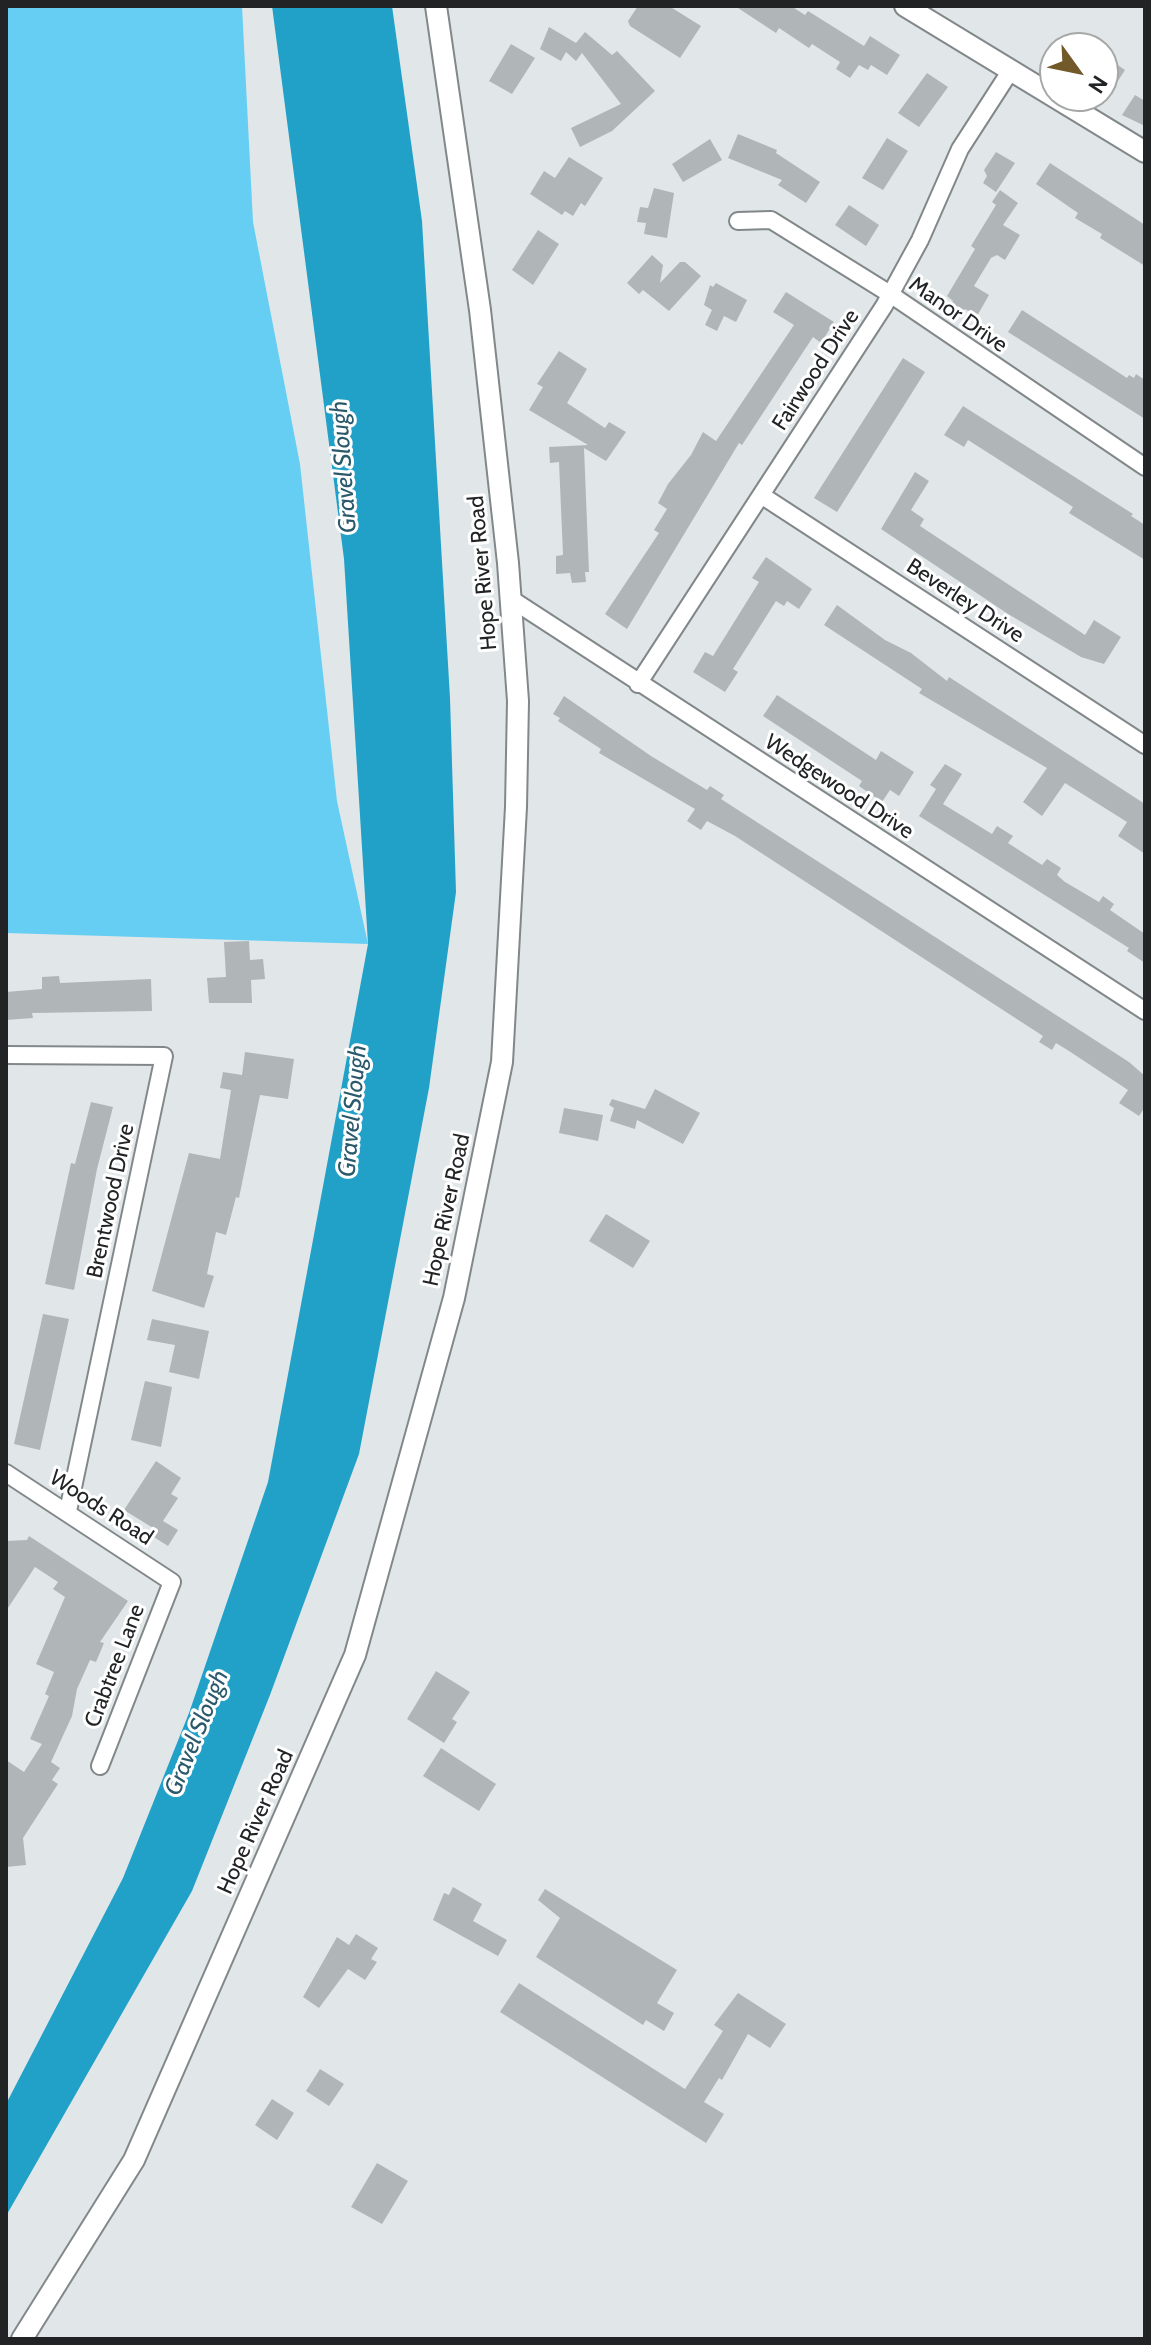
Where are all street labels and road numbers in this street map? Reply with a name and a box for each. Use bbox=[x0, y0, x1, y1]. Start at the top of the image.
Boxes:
street label: Manor Drive bbox=[904, 272, 1012, 358]
street label: Fairwood Drive bbox=[767, 305, 865, 435]
street label: Hope River Road bbox=[463, 495, 503, 651]
street label: Beverley Drive bbox=[901, 553, 1029, 649]
street label: Wedgewood Drive bbox=[760, 729, 918, 845]
street label: Brentwood Drive bbox=[82, 1121, 140, 1281]
street label: Hope River Road bbox=[418, 1131, 476, 1289]
street label: Woods Road bbox=[44, 1465, 158, 1551]
street label: Crabtree Lane bbox=[79, 1601, 151, 1731]
street label: Hope River Road bbox=[212, 1746, 300, 1898]

